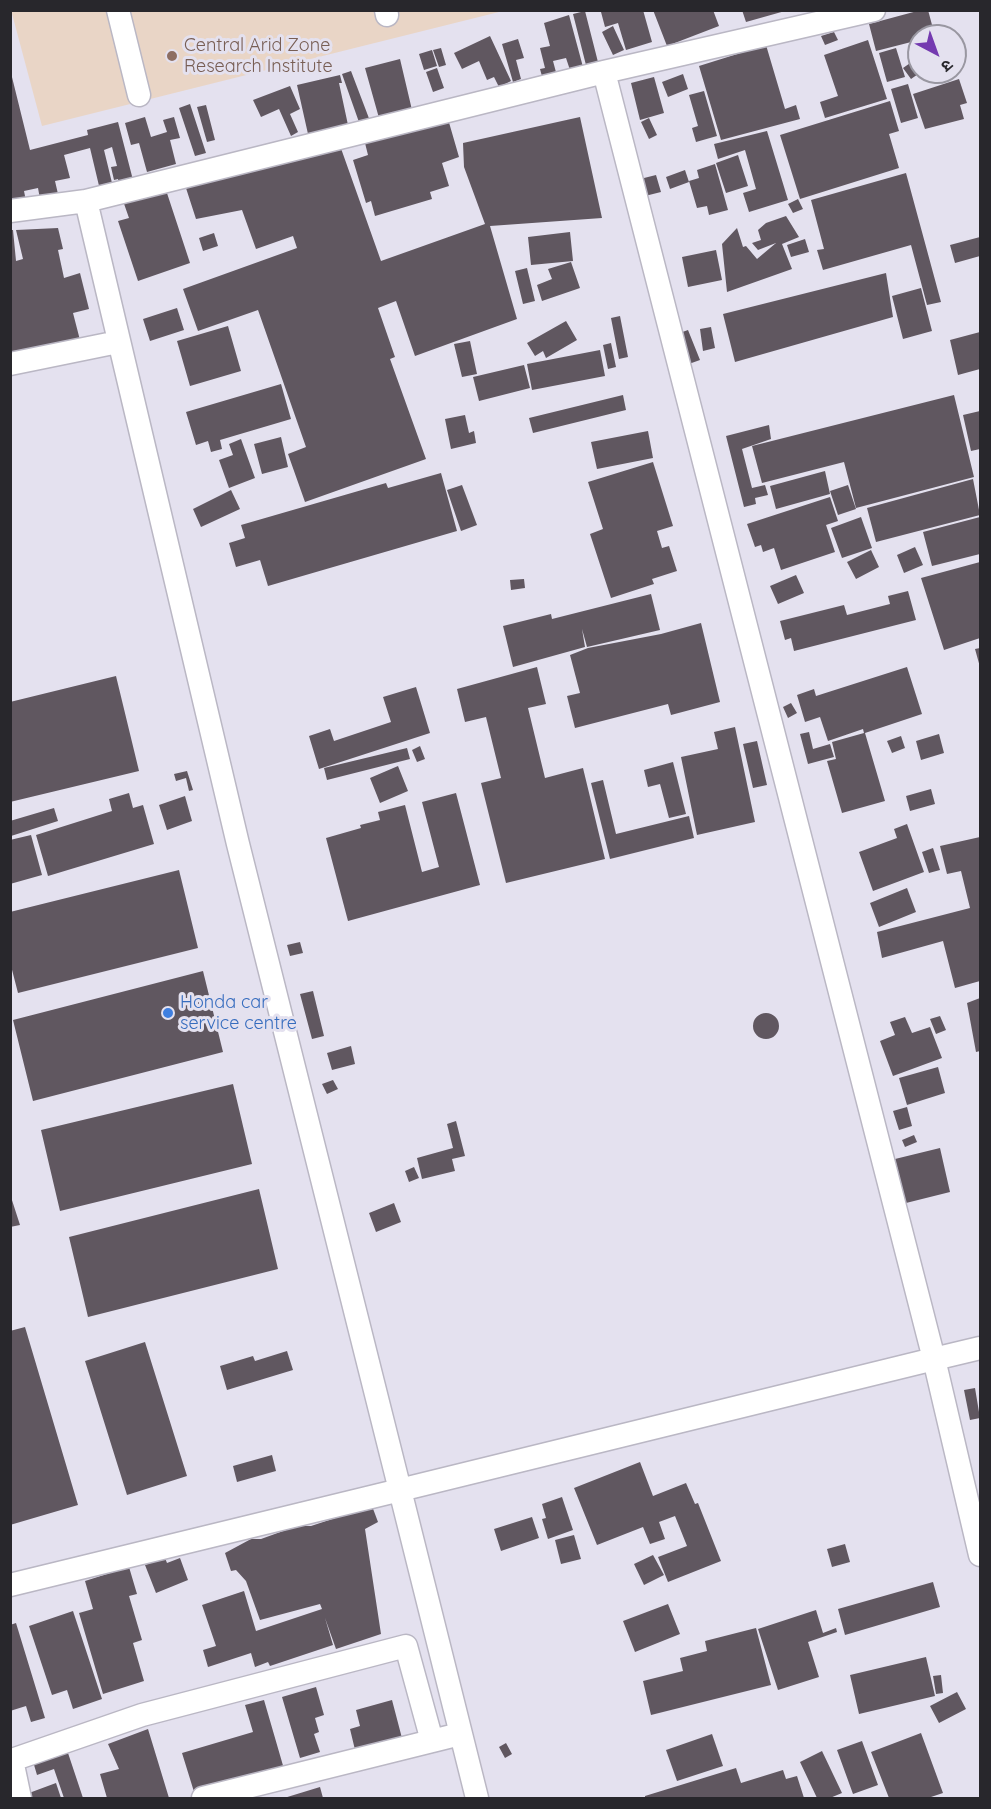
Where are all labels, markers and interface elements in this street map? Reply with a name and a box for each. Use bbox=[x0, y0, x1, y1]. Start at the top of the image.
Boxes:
north arrow bbox=[907, 24, 967, 84]
place label: Central Arid Zone Research Institute bbox=[184, 35, 333, 78]
marker: Central Arid Zone Research Institute bbox=[165, 49, 179, 63]
text: उ bbox=[937, 55, 958, 77]
place label: Honda car service centre bbox=[180, 992, 297, 1034]
marker: Honda car service centre bbox=[161, 1006, 175, 1020]

